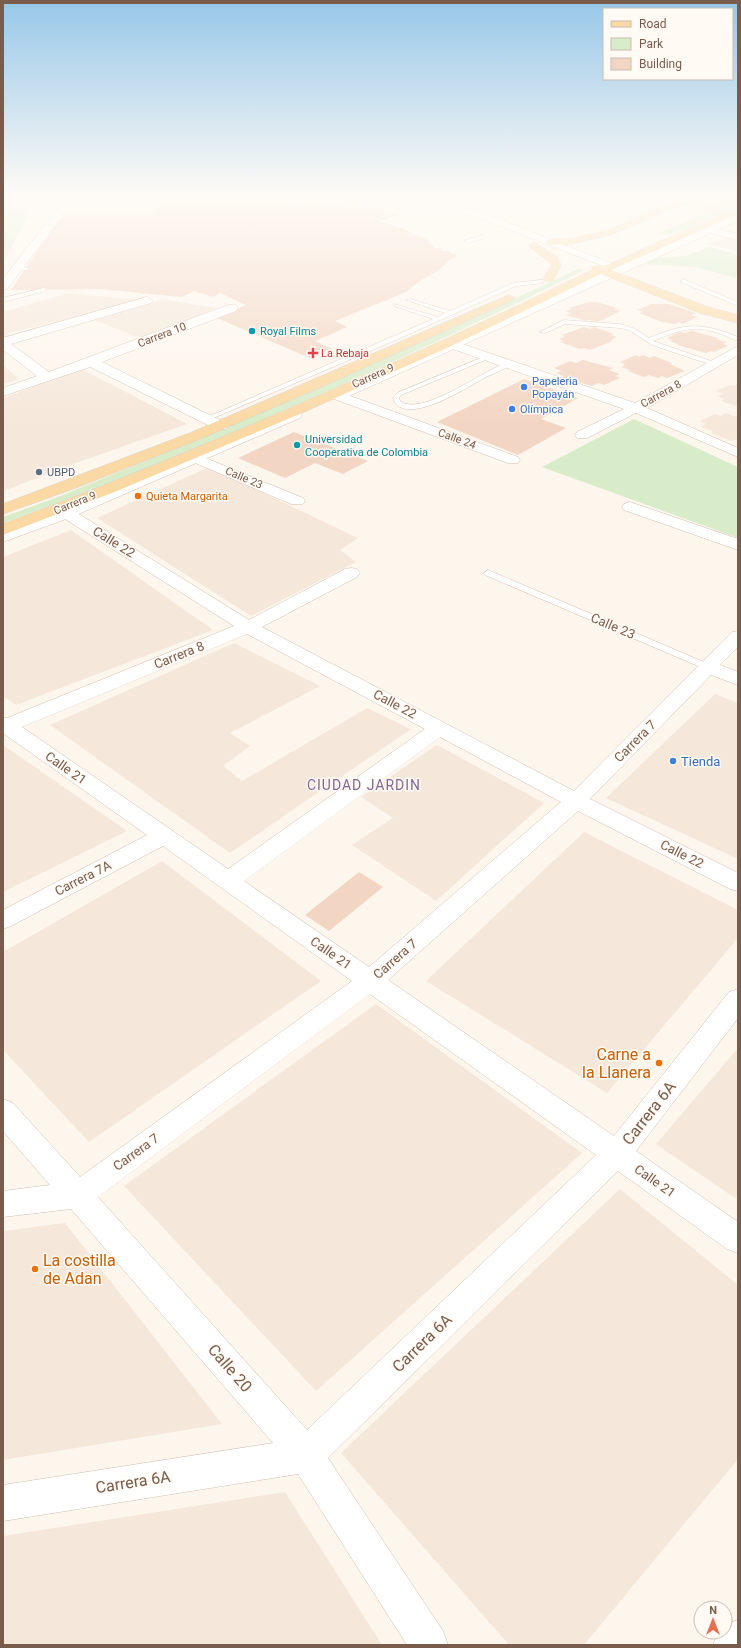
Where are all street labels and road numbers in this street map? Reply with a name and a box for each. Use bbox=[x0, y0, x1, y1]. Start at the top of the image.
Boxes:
street label: Carrera 10 bbox=[136, 320, 188, 350]
street label: Carrera 9 bbox=[350, 361, 396, 391]
street label: Carrera 8 bbox=[638, 377, 684, 411]
street label: Calle 24 bbox=[436, 426, 478, 452]
street label: Calle 23 bbox=[223, 464, 265, 492]
street label: Carrera 9 bbox=[52, 489, 98, 517]
street label: Calle 22 bbox=[90, 523, 138, 561]
street label: Calle 23 bbox=[589, 610, 637, 642]
street label: Carrera 8 bbox=[152, 638, 206, 672]
street label: Calle 22 bbox=[371, 686, 419, 722]
street label: Carrera 7 bbox=[611, 717, 659, 765]
street label: Calle 21 bbox=[43, 748, 89, 788]
street label: Calle 22 bbox=[658, 837, 706, 871]
street label: Carrera 7A bbox=[52, 857, 114, 899]
street label: Calle 21 bbox=[308, 933, 354, 973]
street label: Carrera 7 bbox=[370, 936, 420, 982]
street label: Carrera 6A bbox=[618, 1077, 680, 1149]
street label: Carrera 7 bbox=[110, 1130, 162, 1174]
street label: Calle 21 bbox=[632, 1161, 678, 1201]
street label: Carrera 6A bbox=[388, 1310, 456, 1376]
street label: Calle 20 bbox=[204, 1340, 256, 1396]
street label: Carrera 6A bbox=[94, 1467, 172, 1497]

